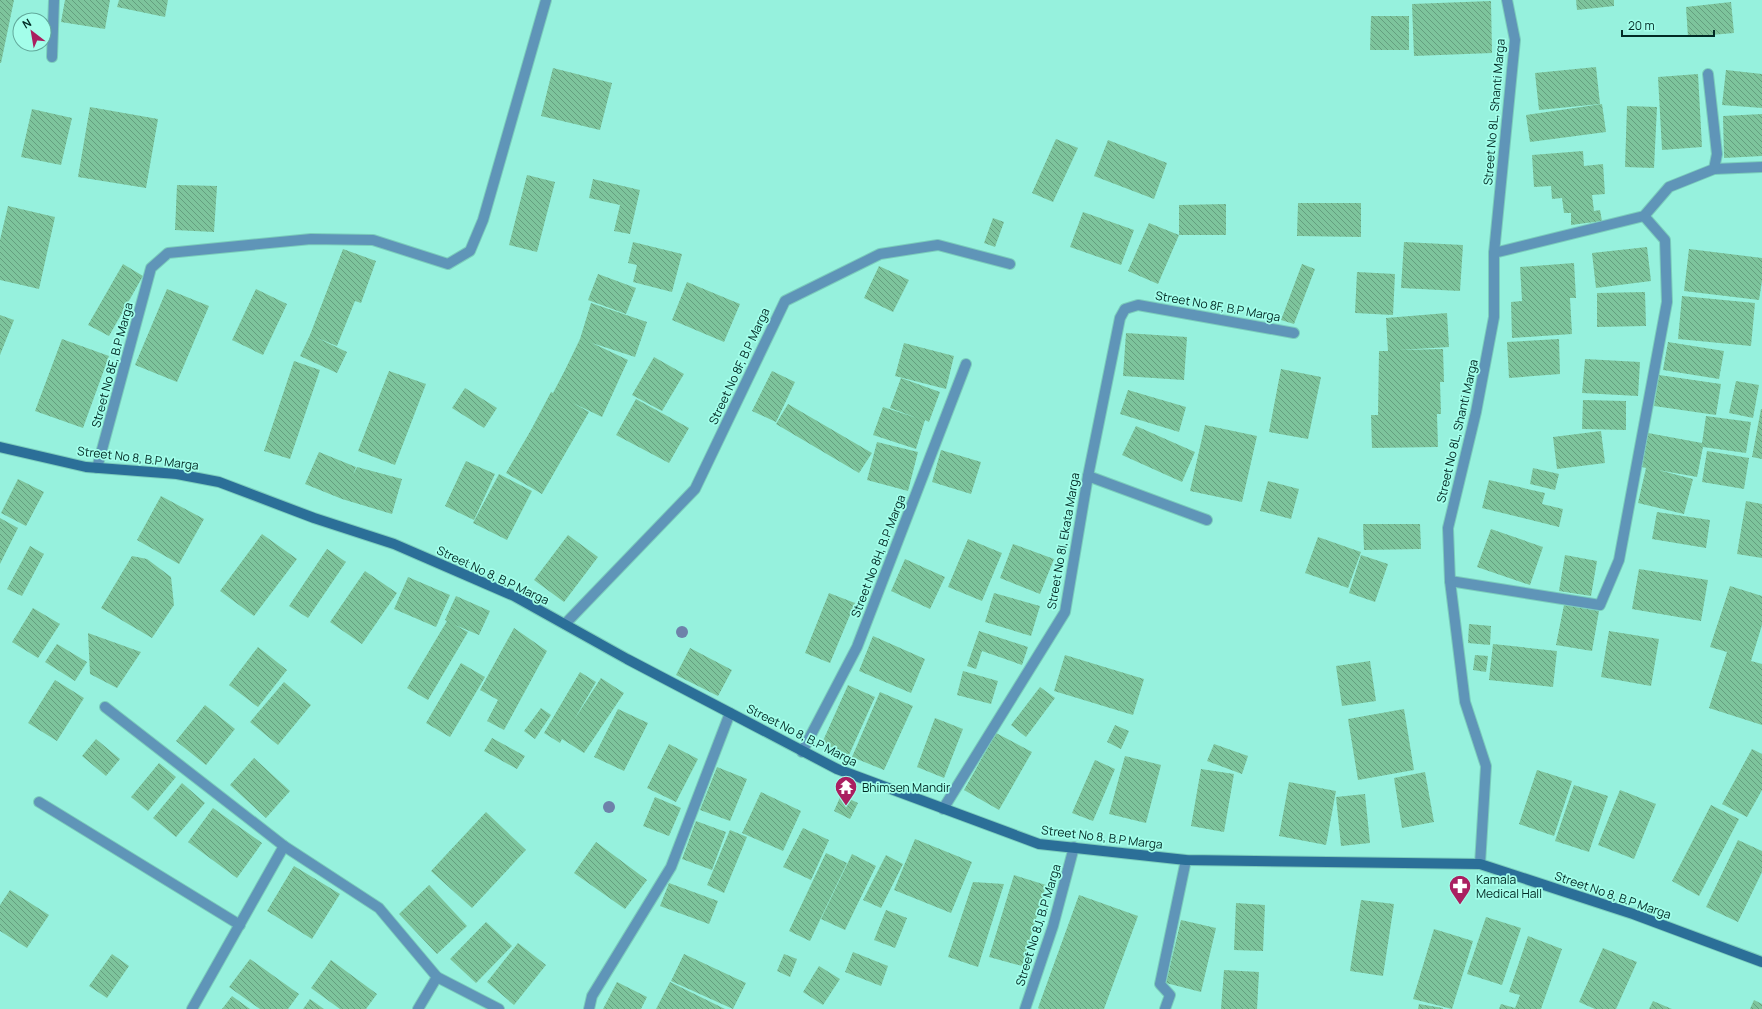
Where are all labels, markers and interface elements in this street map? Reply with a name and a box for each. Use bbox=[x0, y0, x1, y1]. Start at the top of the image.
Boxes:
north arrow bbox=[12, 12, 52, 52]
scale bar bbox=[1622, 12, 1714, 38]
text: N bbox=[19, 14, 34, 31]
text: 20 m bbox=[1628, 17, 1655, 34]
street label: Street No 8L, Shanti Marga bbox=[1479, 38, 1509, 186]
street label: Street No 8F, B.P Marga bbox=[1154, 287, 1282, 325]
street label: Street No 8E, B.P Marga bbox=[87, 300, 137, 430]
street label: Street No 8F, B.P Marga bbox=[704, 305, 774, 427]
street label: Street No 8L, Shanti Marga bbox=[1432, 357, 1482, 505]
street label: Street No 8, B.P Marga bbox=[76, 442, 200, 474]
street label: Street No 8I, Ekata Marga bbox=[1043, 471, 1083, 611]
street label: Street No 8H, B.P Marga bbox=[847, 492, 909, 620]
street label: Street No 8, B.P Marga bbox=[434, 541, 552, 609]
street label: Street No 8, B.P Marga bbox=[744, 700, 860, 770]
temple icon: Bhimsen Mandir bbox=[833, 774, 859, 807]
place label: Bhimsen Mandir bbox=[862, 779, 951, 796]
street label: Street No 8, B.P Marga bbox=[1040, 821, 1164, 853]
street label: Street No 8J, B.P Marga bbox=[1011, 862, 1065, 988]
street label: Street No 8, B.P Marga bbox=[1552, 867, 1674, 923]
place label: Kamala Medical Hall bbox=[1476, 871, 1542, 902]
pharmacy icon: Kamala Medical Hall bbox=[1447, 873, 1473, 906]

